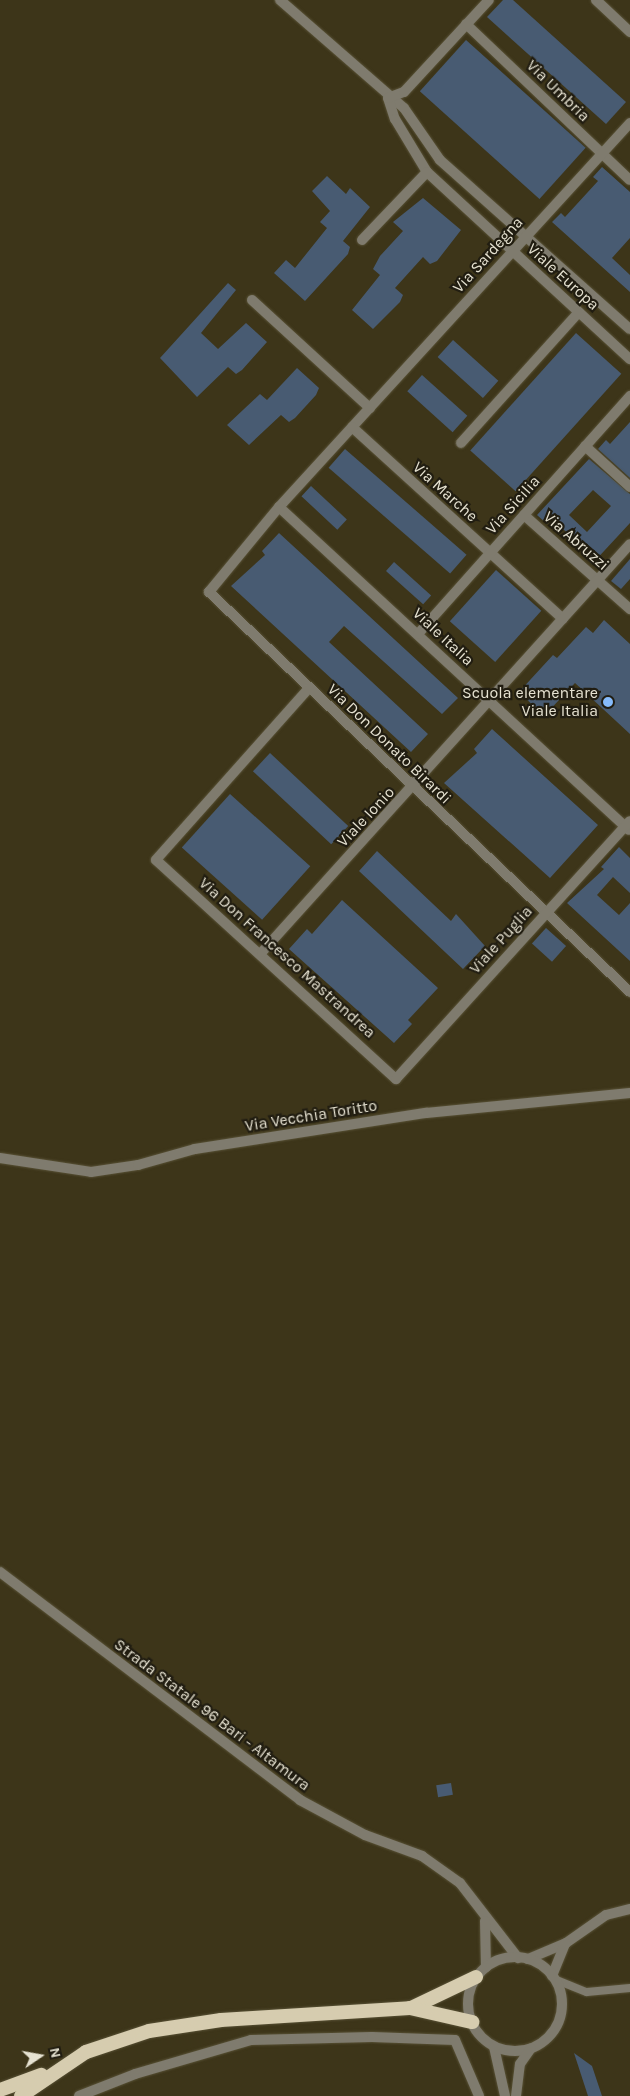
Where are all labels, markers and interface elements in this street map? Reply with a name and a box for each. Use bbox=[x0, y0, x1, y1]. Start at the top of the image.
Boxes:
street label: Via Umbria bbox=[522, 56, 594, 126]
street label: Via Sardegna bbox=[449, 213, 527, 297]
street label: Viale Europa bbox=[523, 240, 603, 314]
street label: Via Marche bbox=[409, 458, 481, 526]
street label: Via Sicilia bbox=[482, 472, 544, 538]
street label: Via Abruzzi bbox=[539, 507, 613, 575]
street label: Viale Italia bbox=[409, 604, 477, 670]
street label: Via Don Donato Birardi bbox=[323, 680, 455, 808]
place label: Scuola elementare Viale Italia bbox=[462, 683, 598, 721]
marker: Scuola elementare Viale Italia bbox=[602, 696, 614, 708]
street label: Viale Ionio bbox=[333, 783, 399, 851]
street label: Via Don Francesco Mastrandrea bbox=[195, 874, 379, 1042]
street label: Viale Puglia bbox=[466, 902, 536, 978]
street label: Via Vecchia Toritto bbox=[244, 1096, 378, 1136]
street label: Strada Statale 96 Bari - Altamura bbox=[110, 1635, 314, 1795]
north arrow bbox=[15, 2031, 65, 2081]
text: N bbox=[46, 2046, 65, 2059]

